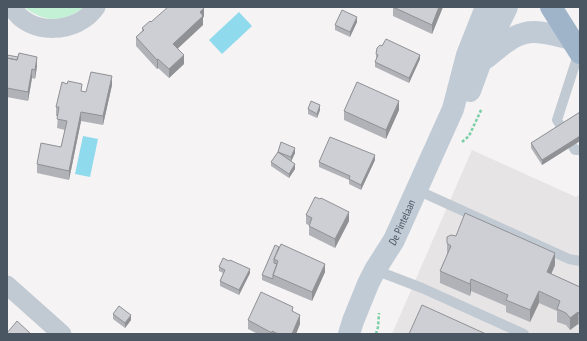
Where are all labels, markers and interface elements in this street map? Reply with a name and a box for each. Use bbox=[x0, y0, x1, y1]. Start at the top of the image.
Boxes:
street label: De Pintelaan bbox=[385, 197, 418, 248]

